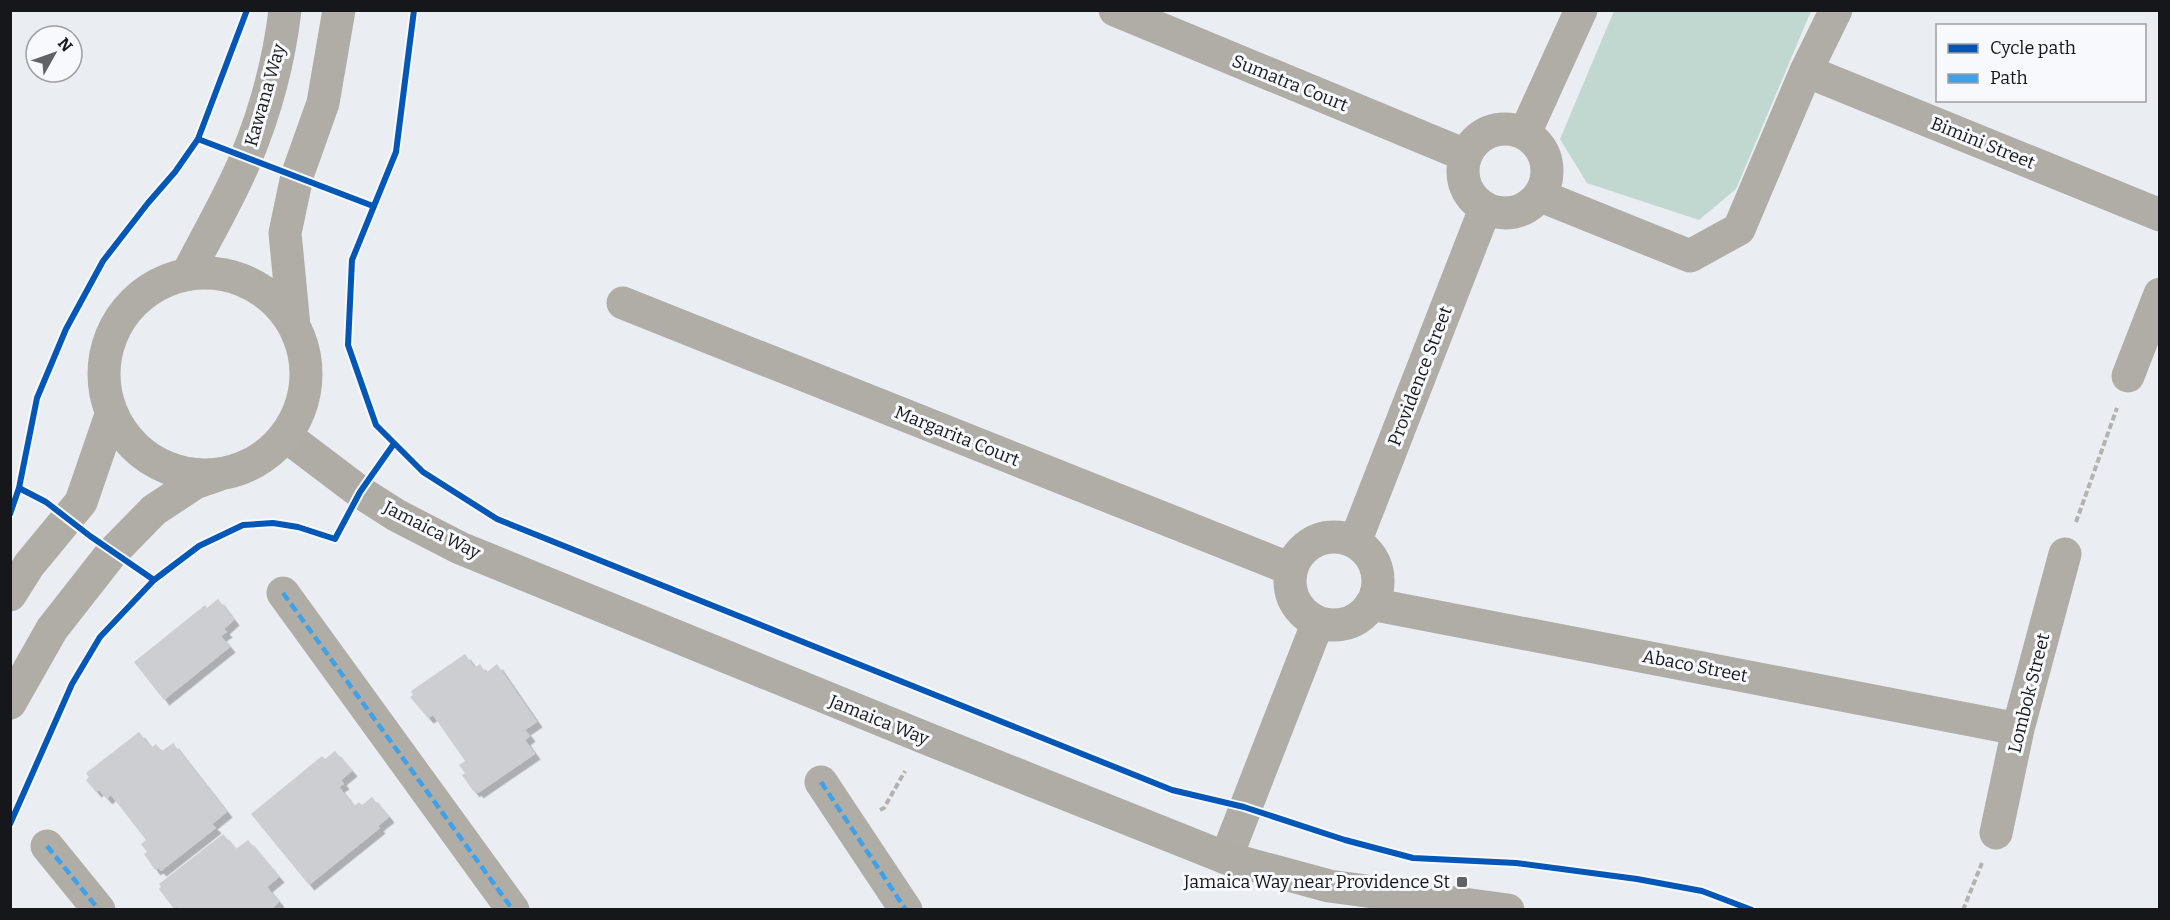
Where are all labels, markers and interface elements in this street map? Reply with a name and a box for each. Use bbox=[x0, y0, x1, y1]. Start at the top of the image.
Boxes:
north arrow bbox=[24, 24, 84, 84]
legend bbox=[1936, 24, 2146, 102]
text: N bbox=[54, 34, 76, 56]
text: Cycle path bbox=[1990, 37, 2076, 59]
street label: Kawana Way bbox=[240, 41, 290, 149]
street label: Sumatra Court bbox=[1229, 50, 1352, 116]
text: Path bbox=[1990, 67, 2028, 89]
street label: Bimini Street bbox=[1928, 112, 2039, 174]
street label: Providence Street bbox=[1383, 303, 1457, 449]
street label: Margarita Court bbox=[891, 401, 1023, 471]
street label: Jamaica Way bbox=[379, 496, 485, 564]
street label: Lombok Street bbox=[2003, 630, 2055, 755]
street label: Abaco Street bbox=[1641, 645, 1750, 687]
street label: Jamaica Way bbox=[825, 690, 933, 750]
place label: Jamaica Way near Providence St bbox=[1183, 871, 1450, 893]
marker: Jamaica Way near Providence St bbox=[1455, 875, 1469, 889]

